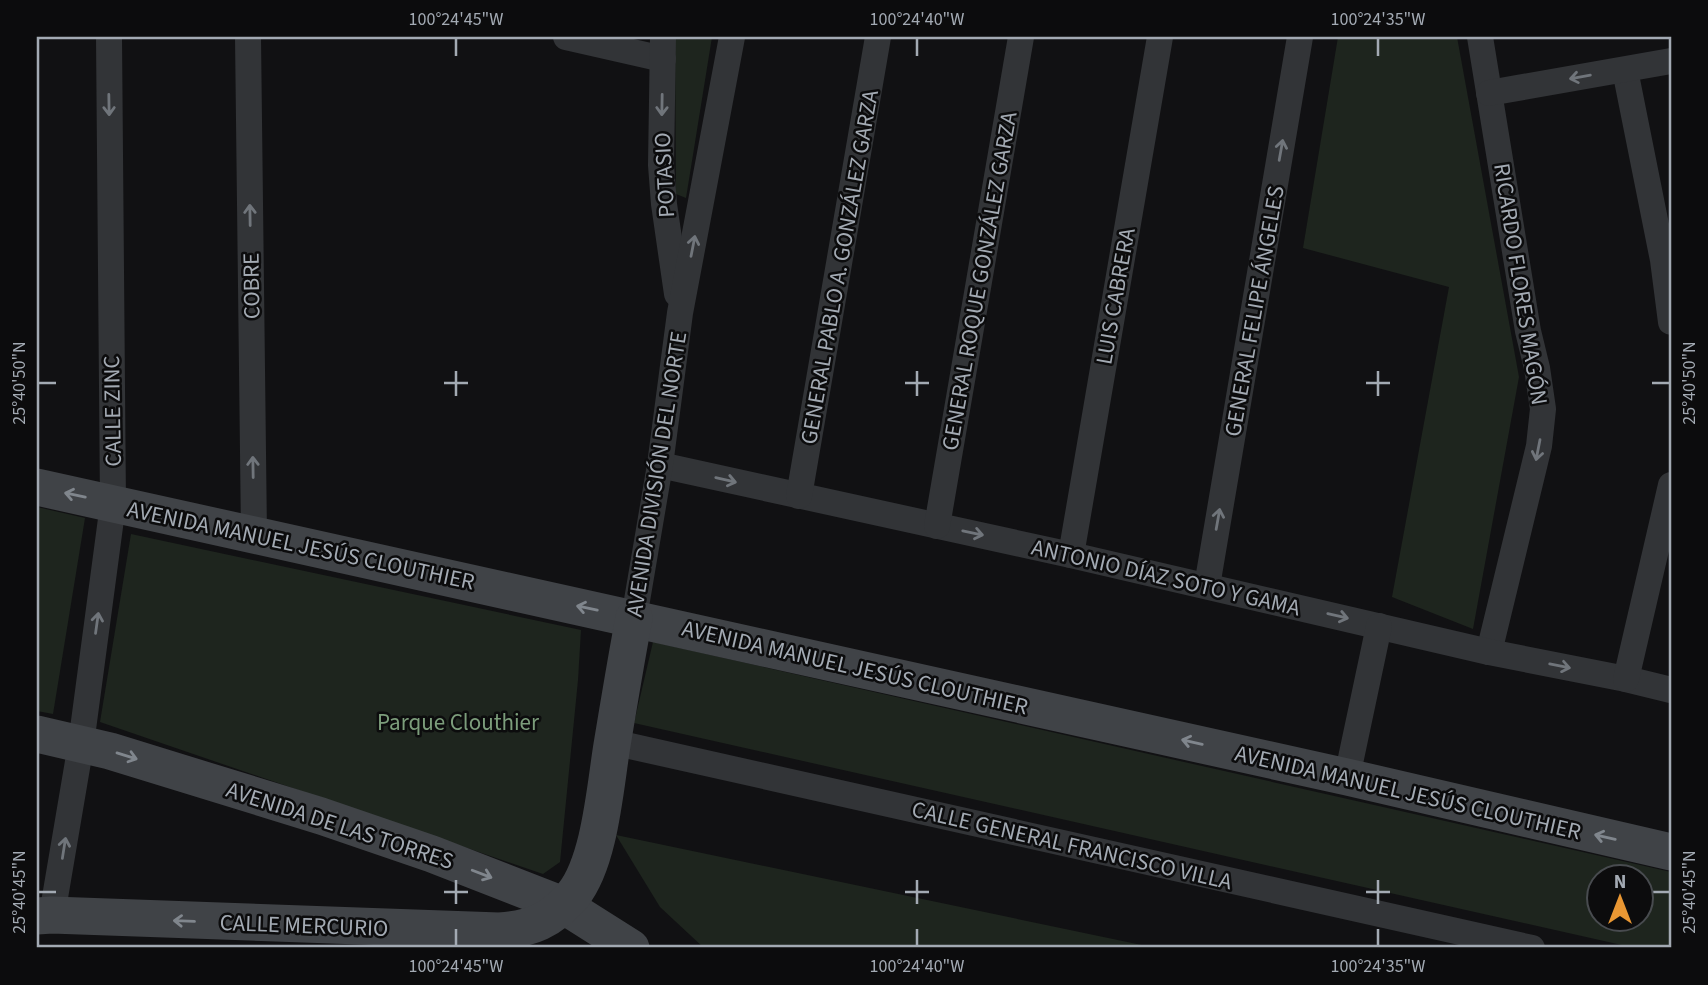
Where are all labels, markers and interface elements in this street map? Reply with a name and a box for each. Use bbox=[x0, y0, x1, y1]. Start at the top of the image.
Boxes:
text: 100°24'45"W bbox=[409, 7, 503, 32]
text: 100°24'40"W bbox=[870, 7, 964, 32]
text: 100°24'35"W bbox=[1331, 7, 1425, 32]
one-way arrow bbox=[1569, 71, 1592, 84]
street label: GENERAL PABLO A. GONZÁLEZ GARZA bbox=[792, 87, 887, 447]
one-way arrow bbox=[103, 93, 116, 116]
one-way arrow bbox=[655, 93, 668, 116]
street label: GENERAL ROQUE GONZÁLEZ GARZA bbox=[933, 109, 1026, 453]
street label: POTASIO bbox=[646, 132, 683, 218]
one-way arrow bbox=[1275, 139, 1288, 162]
street label: RICARDO FLORES MAGÓN bbox=[1485, 161, 1556, 407]
street label: GENERAL FELIPE ÁNGELES bbox=[1216, 183, 1293, 439]
one-way arrow bbox=[243, 203, 257, 226]
street label: LUIS CABRERA bbox=[1087, 225, 1144, 367]
one-way arrow bbox=[686, 235, 700, 258]
street label: COBRE bbox=[234, 252, 269, 320]
street label: AVENIDA DIVISIÓN DEL NORTE bbox=[618, 329, 695, 619]
text: 25°40'50"N bbox=[7, 341, 32, 425]
text: 25°40'50"N bbox=[1677, 341, 1702, 425]
street label: CALLE ZINC bbox=[95, 355, 130, 467]
one-way arrow bbox=[1530, 438, 1544, 461]
one-way arrow bbox=[246, 455, 260, 478]
one-way arrow bbox=[714, 474, 737, 487]
one-way arrow bbox=[64, 488, 87, 502]
street label: AVENIDA MANUEL JESÚS CLOUTHIER bbox=[124, 493, 478, 598]
one-way arrow bbox=[1212, 508, 1225, 531]
one-way arrow bbox=[961, 527, 984, 541]
street label: ANTONIO DÍAZ SOTO Y GAMA bbox=[1028, 531, 1304, 625]
one-way arrow bbox=[576, 600, 599, 614]
one-way arrow bbox=[1326, 610, 1349, 623]
one-way arrow bbox=[91, 612, 104, 635]
street label: AVENIDA MANUEL JESÚS CLOUTHIER bbox=[679, 612, 1031, 723]
one-way arrow bbox=[1548, 660, 1571, 673]
park label: Parque Clouthier bbox=[377, 706, 540, 739]
one-way arrow bbox=[1181, 735, 1204, 749]
street label: AVENIDA MANUEL JESÚS CLOUTHIER bbox=[1232, 737, 1584, 848]
one-way arrow bbox=[116, 751, 138, 764]
street label: AVENIDA DE LAS TORRES bbox=[222, 773, 458, 878]
street label: CALLE GENERAL FRANCISCO VILLA bbox=[909, 793, 1236, 899]
one-way arrow bbox=[1594, 830, 1617, 843]
one-way arrow bbox=[58, 837, 71, 860]
text: 25°40'45"N bbox=[7, 850, 32, 934]
text: 25°40'45"N bbox=[1677, 850, 1702, 934]
north arrow bbox=[1586, 862, 1656, 932]
one-way arrow bbox=[471, 868, 493, 881]
text: N bbox=[1614, 869, 1626, 896]
street label: CALLE MERCURIO bbox=[219, 906, 389, 945]
one-way arrow bbox=[173, 914, 196, 927]
text: 100°24'45"W bbox=[409, 954, 503, 979]
text: 100°24'40"W bbox=[870, 954, 964, 979]
text: 100°24'35"W bbox=[1331, 954, 1425, 979]

